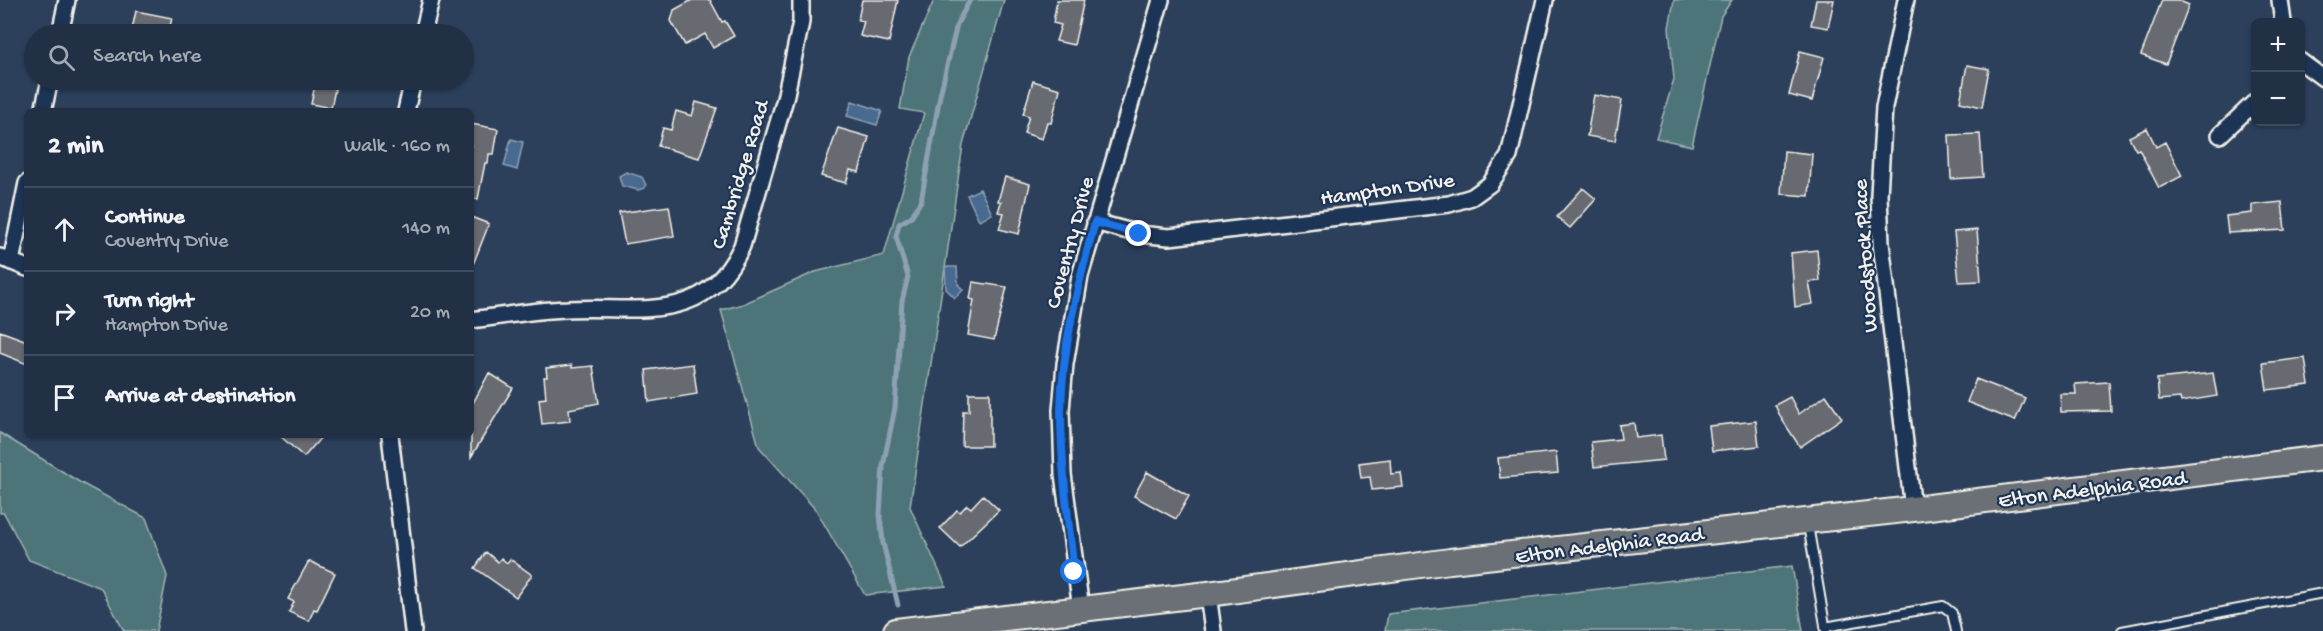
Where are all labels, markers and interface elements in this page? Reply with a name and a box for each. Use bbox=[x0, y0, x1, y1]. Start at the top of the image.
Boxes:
map controls bbox=[2251, 18, 2305, 126]
button: + bbox=[2251, 18, 2305, 72]
search box bbox=[24, 24, 474, 90]
icon: search bbox=[45, 41, 78, 74]
text: Search here bbox=[93, 44, 201, 70]
button: − bbox=[2251, 72, 2305, 126]
street label: Cambridge Road bbox=[707, 96, 777, 253]
text: 2 min bbox=[48, 132, 103, 163]
text: Walk · 160 m bbox=[344, 136, 450, 159]
street label: Hampton Drive bbox=[1319, 169, 1457, 213]
street label: Coventry Drive bbox=[1042, 174, 1102, 312]
street label: Woodstock Place bbox=[1849, 178, 1885, 333]
text: Continue bbox=[105, 205, 185, 231]
icon: ahead bbox=[48, 213, 81, 246]
text: 140 m bbox=[402, 218, 450, 241]
route end bbox=[1125, 220, 1151, 246]
text: Coventry Drive bbox=[105, 231, 228, 254]
text: Turn right bbox=[105, 289, 193, 315]
icon: right bbox=[48, 297, 81, 330]
text: 20 m bbox=[410, 302, 450, 325]
text: Hampton Drive bbox=[105, 315, 228, 338]
icon: arrive bbox=[48, 381, 81, 414]
text: Arrive at destination bbox=[105, 384, 295, 410]
street label: Elton Adelphia Road bbox=[1997, 466, 2190, 515]
street label: Elton Adelphia Road bbox=[1514, 522, 1707, 571]
route start bbox=[1060, 558, 1086, 584]

